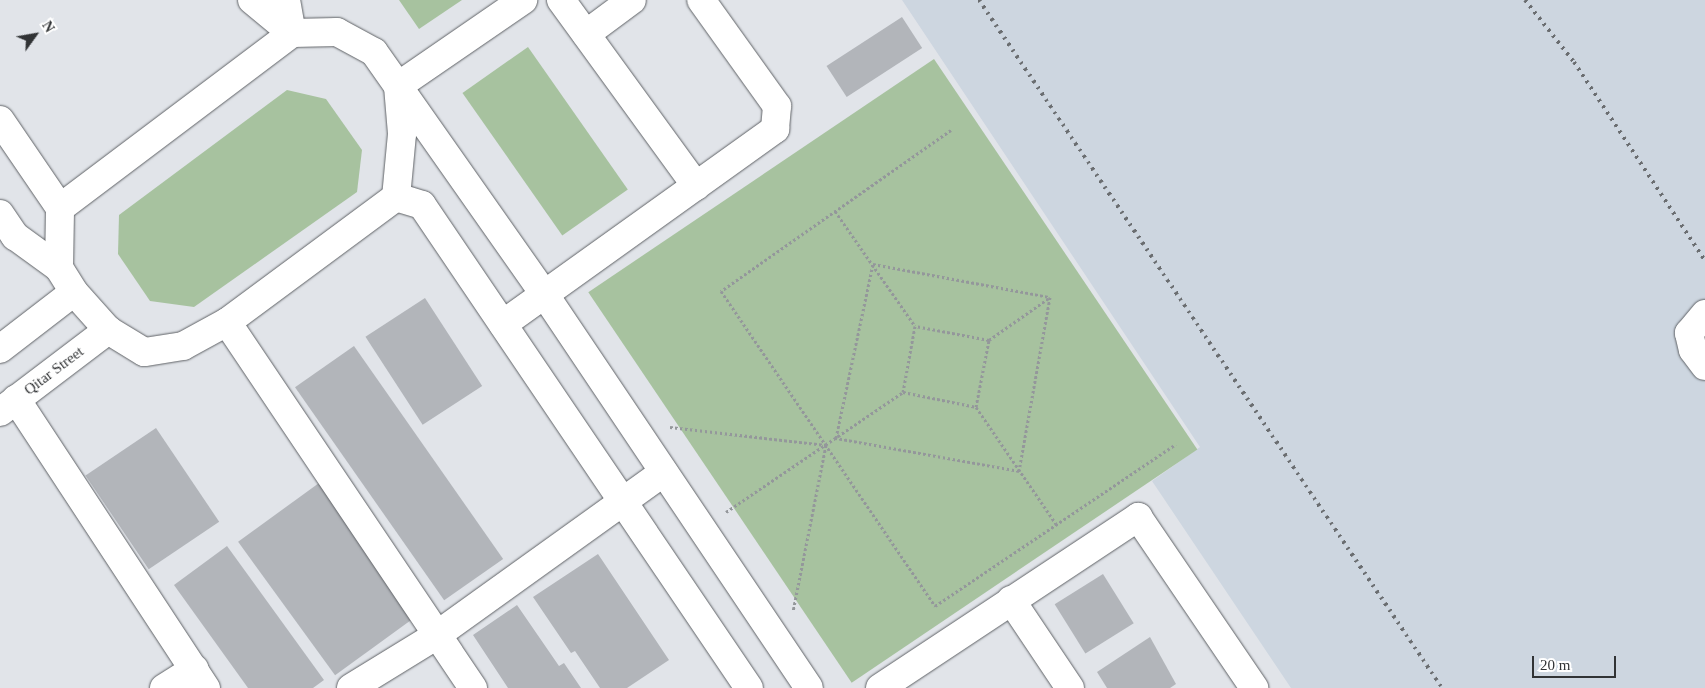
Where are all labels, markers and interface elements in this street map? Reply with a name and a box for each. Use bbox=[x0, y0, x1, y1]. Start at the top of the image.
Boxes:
north arrow bbox=[10, 10, 60, 60]
text: N bbox=[39, 19, 57, 35]
street label: Qitar Street bbox=[16, 339, 92, 403]
scale bar bbox=[1535, 646, 1619, 678]
text: 20 m bbox=[1540, 657, 1570, 673]

